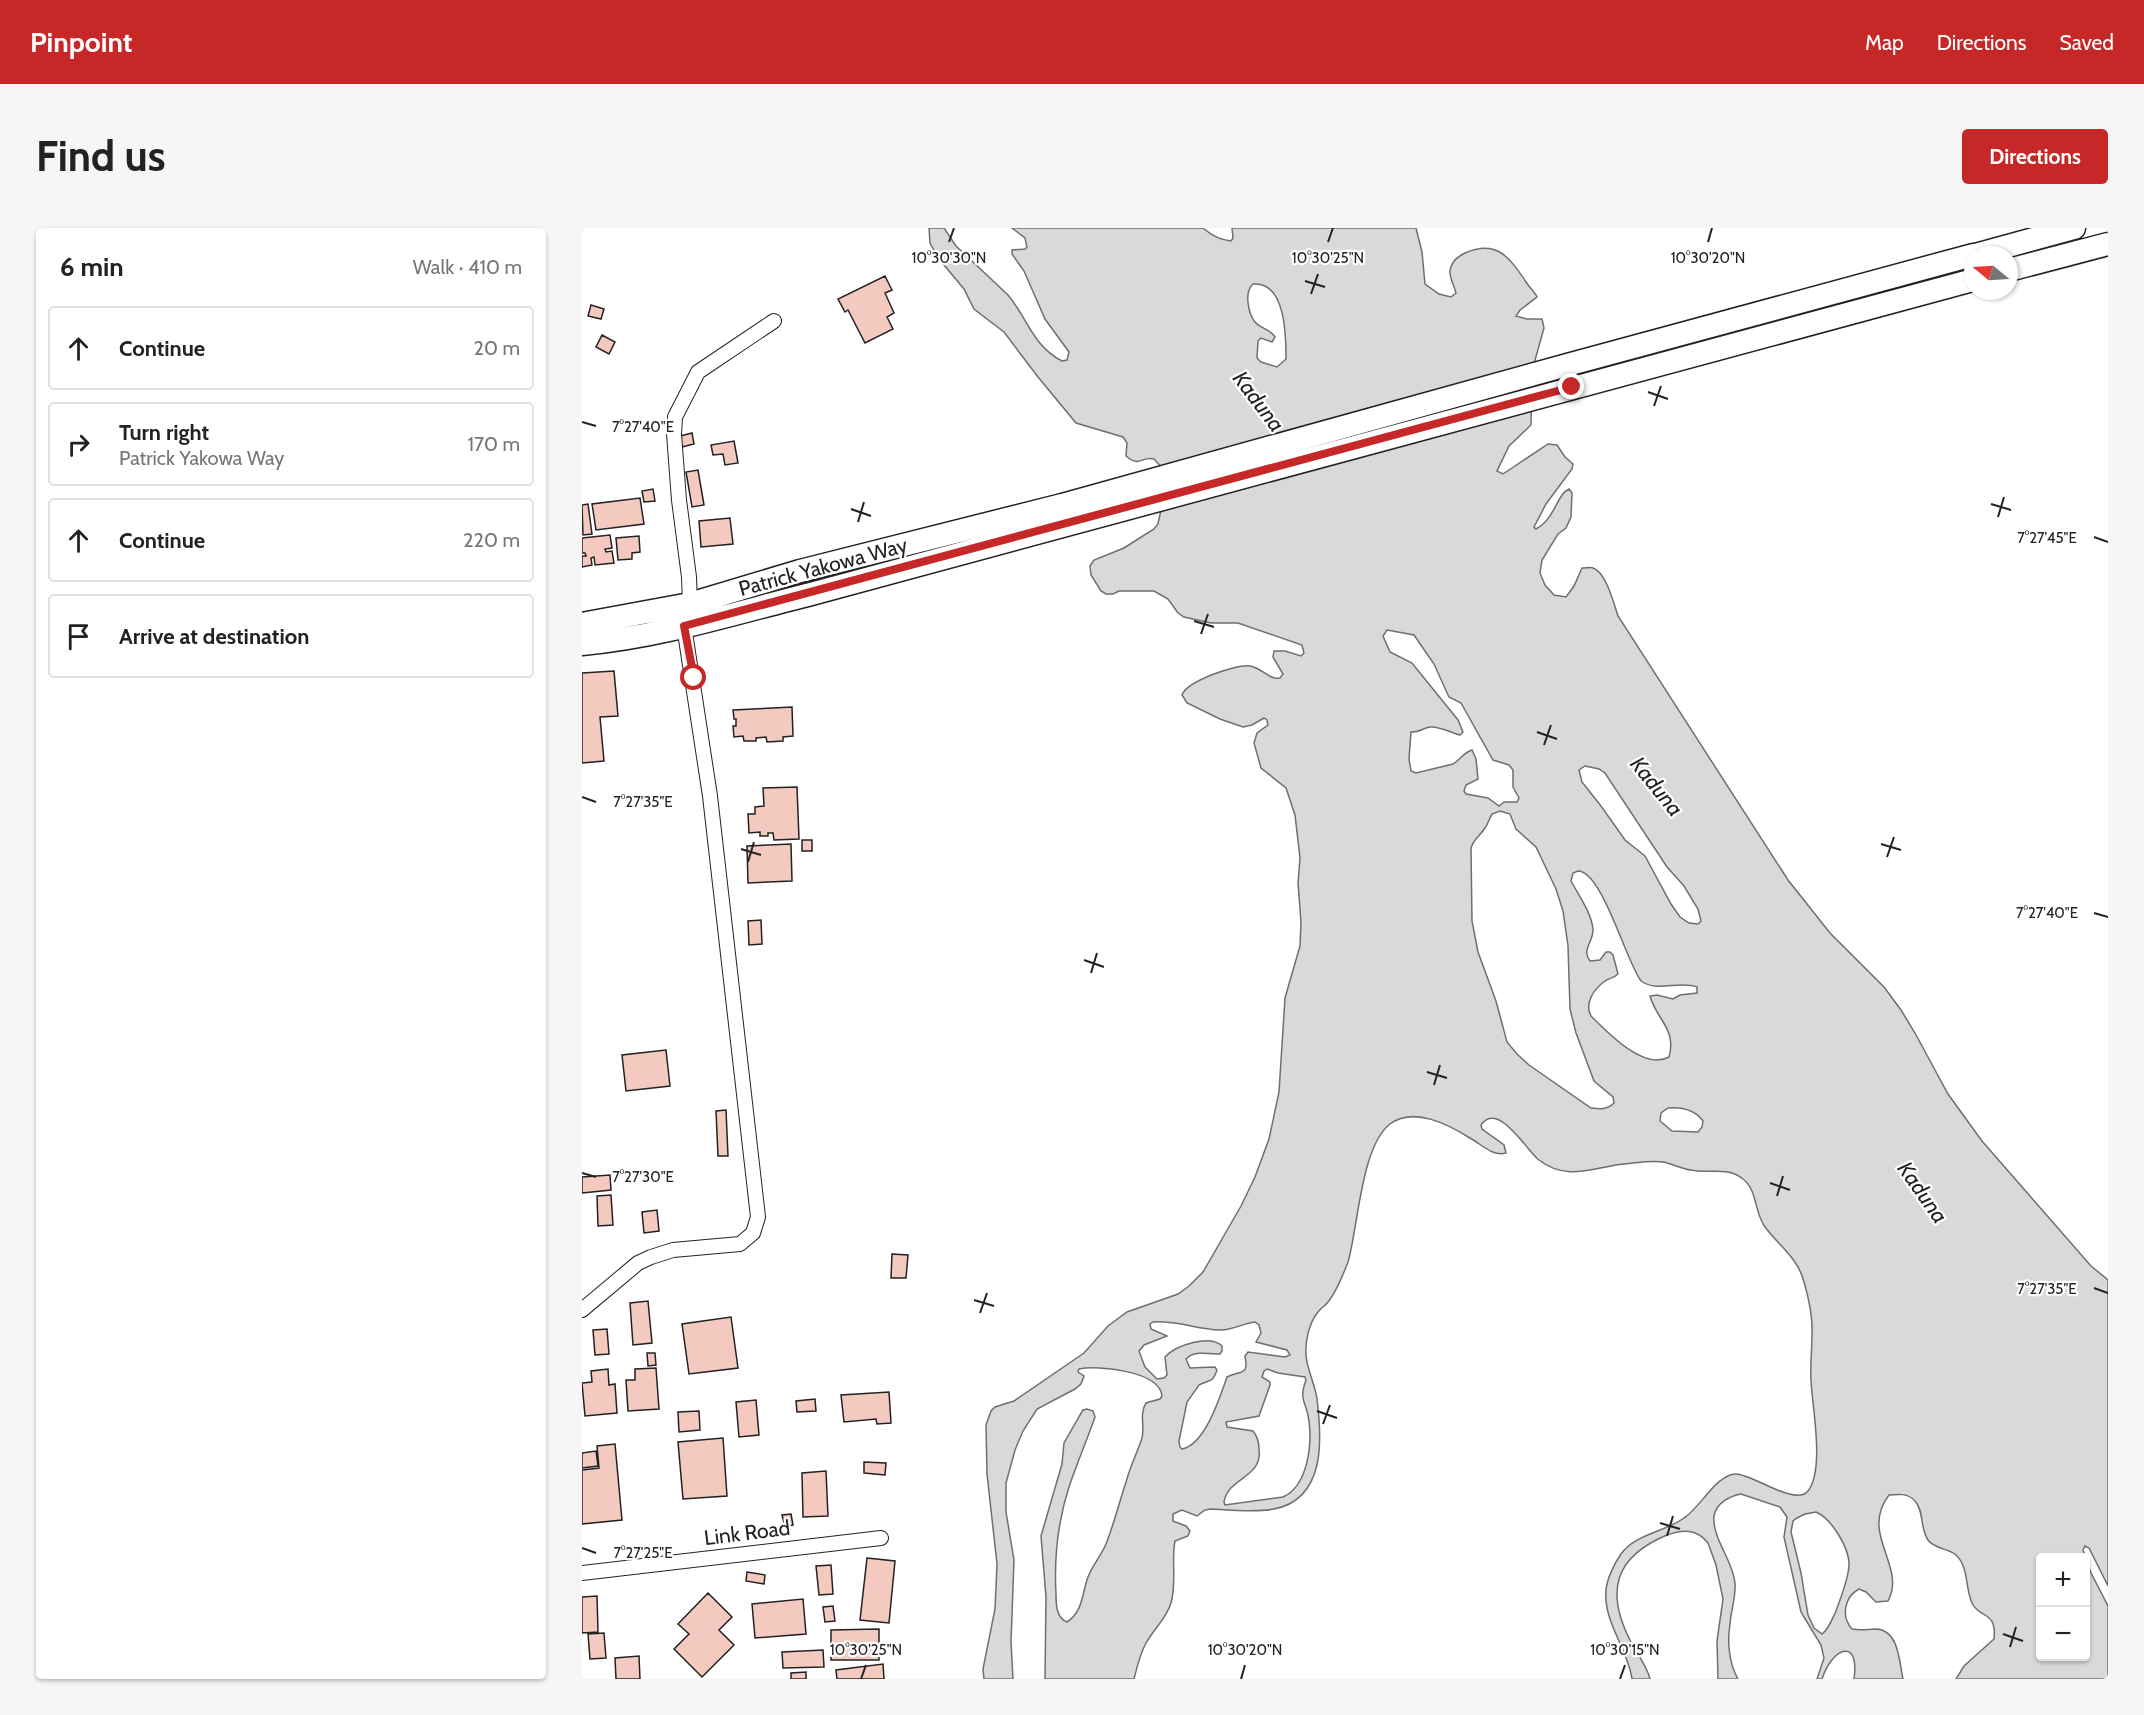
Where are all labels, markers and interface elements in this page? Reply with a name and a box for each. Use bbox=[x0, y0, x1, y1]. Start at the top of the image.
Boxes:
text: Pinpoint bbox=[30, 25, 132, 59]
text: Map bbox=[1865, 30, 1904, 55]
text: Directions bbox=[1937, 30, 2026, 55]
text: Saved bbox=[2059, 30, 2114, 55]
button: Directions bbox=[1962, 129, 2108, 184]
text: Find us bbox=[36, 130, 165, 182]
north arrow bbox=[1964, 246, 2018, 300]
text: 10°30'30"N bbox=[912, 249, 986, 267]
text: 10°30'25"N bbox=[1292, 249, 1364, 267]
text: 10°30'20"N bbox=[1671, 249, 1745, 267]
text: 6 min bbox=[60, 251, 124, 283]
text: Walk · 410 m bbox=[413, 255, 522, 279]
icon: ahead bbox=[62, 332, 95, 365]
text: Continue bbox=[119, 335, 205, 362]
text: 20 m bbox=[474, 336, 520, 360]
water label: Kaduna bbox=[1227, 366, 1290, 437]
route end bbox=[1558, 373, 1584, 399]
text: 7°27'40"E bbox=[612, 418, 674, 436]
text: Turn right bbox=[119, 419, 209, 446]
icon: right bbox=[62, 428, 95, 461]
text: 170 m bbox=[468, 432, 520, 456]
text: Patrick Yakowa Way bbox=[119, 446, 284, 470]
icon: ahead bbox=[62, 524, 95, 557]
text: Continue bbox=[119, 527, 205, 554]
text: 220 m bbox=[463, 528, 520, 552]
text: 7°27'45"E bbox=[2017, 529, 2077, 547]
street label: Patrick Yakowa Way bbox=[736, 532, 910, 601]
icon: arrive bbox=[62, 620, 95, 653]
text: Arrive at destination bbox=[119, 623, 309, 650]
route start bbox=[680, 664, 706, 690]
water label: Kaduna bbox=[1624, 751, 1689, 822]
text: 7°27'35"E bbox=[613, 793, 673, 811]
text: 7°27'40"E bbox=[2016, 904, 2078, 922]
water label: Kaduna bbox=[1892, 1156, 1953, 1228]
text: 7°27'30"E bbox=[612, 1168, 674, 1186]
text: 7°27'35"E bbox=[2017, 1280, 2077, 1298]
street label: Link Road bbox=[703, 1515, 791, 1550]
text: 7°27'25"E bbox=[613, 1544, 673, 1562]
map controls bbox=[2036, 1553, 2090, 1661]
button: + bbox=[2036, 1553, 2090, 1607]
button: − bbox=[2036, 1607, 2090, 1661]
text: 10°30'25"N bbox=[830, 1641, 902, 1659]
text: 10°30'20"N bbox=[1208, 1641, 1282, 1659]
text: 10°30'15"N bbox=[1590, 1641, 1660, 1659]

